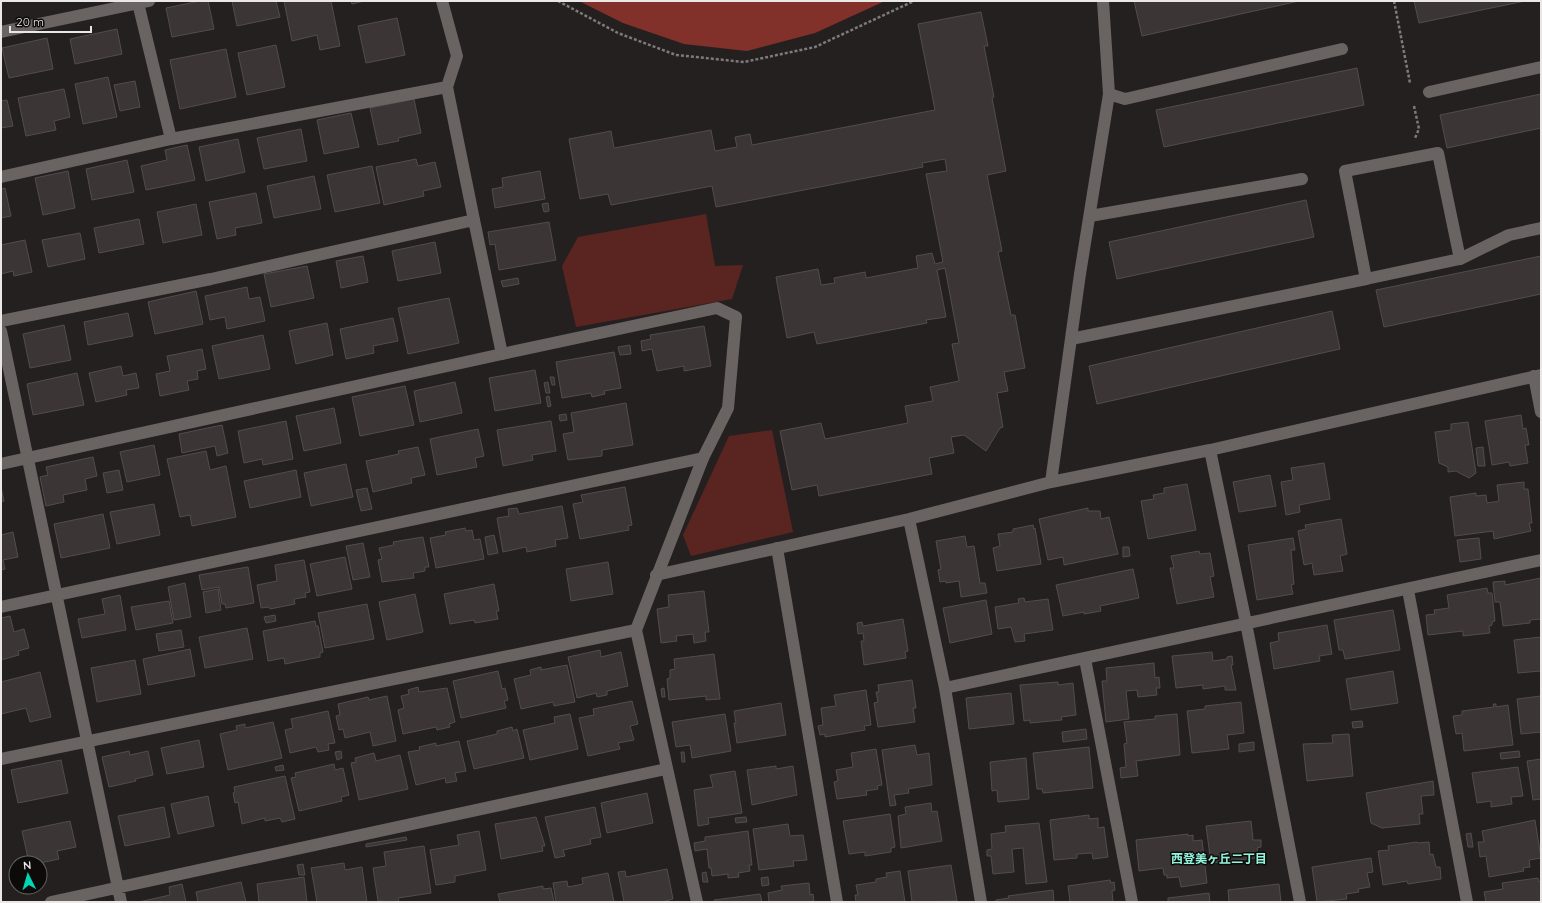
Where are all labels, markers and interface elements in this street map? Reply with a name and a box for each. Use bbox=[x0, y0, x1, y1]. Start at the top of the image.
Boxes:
scale bar bbox=[10, 8, 91, 34]
text: 20 m bbox=[16, 14, 44, 29]
district label: 西登美ヶ丘二丁目 bbox=[1171, 851, 1267, 866]
north arrow bbox=[8, 855, 48, 895]
text: N bbox=[22, 858, 32, 872]

